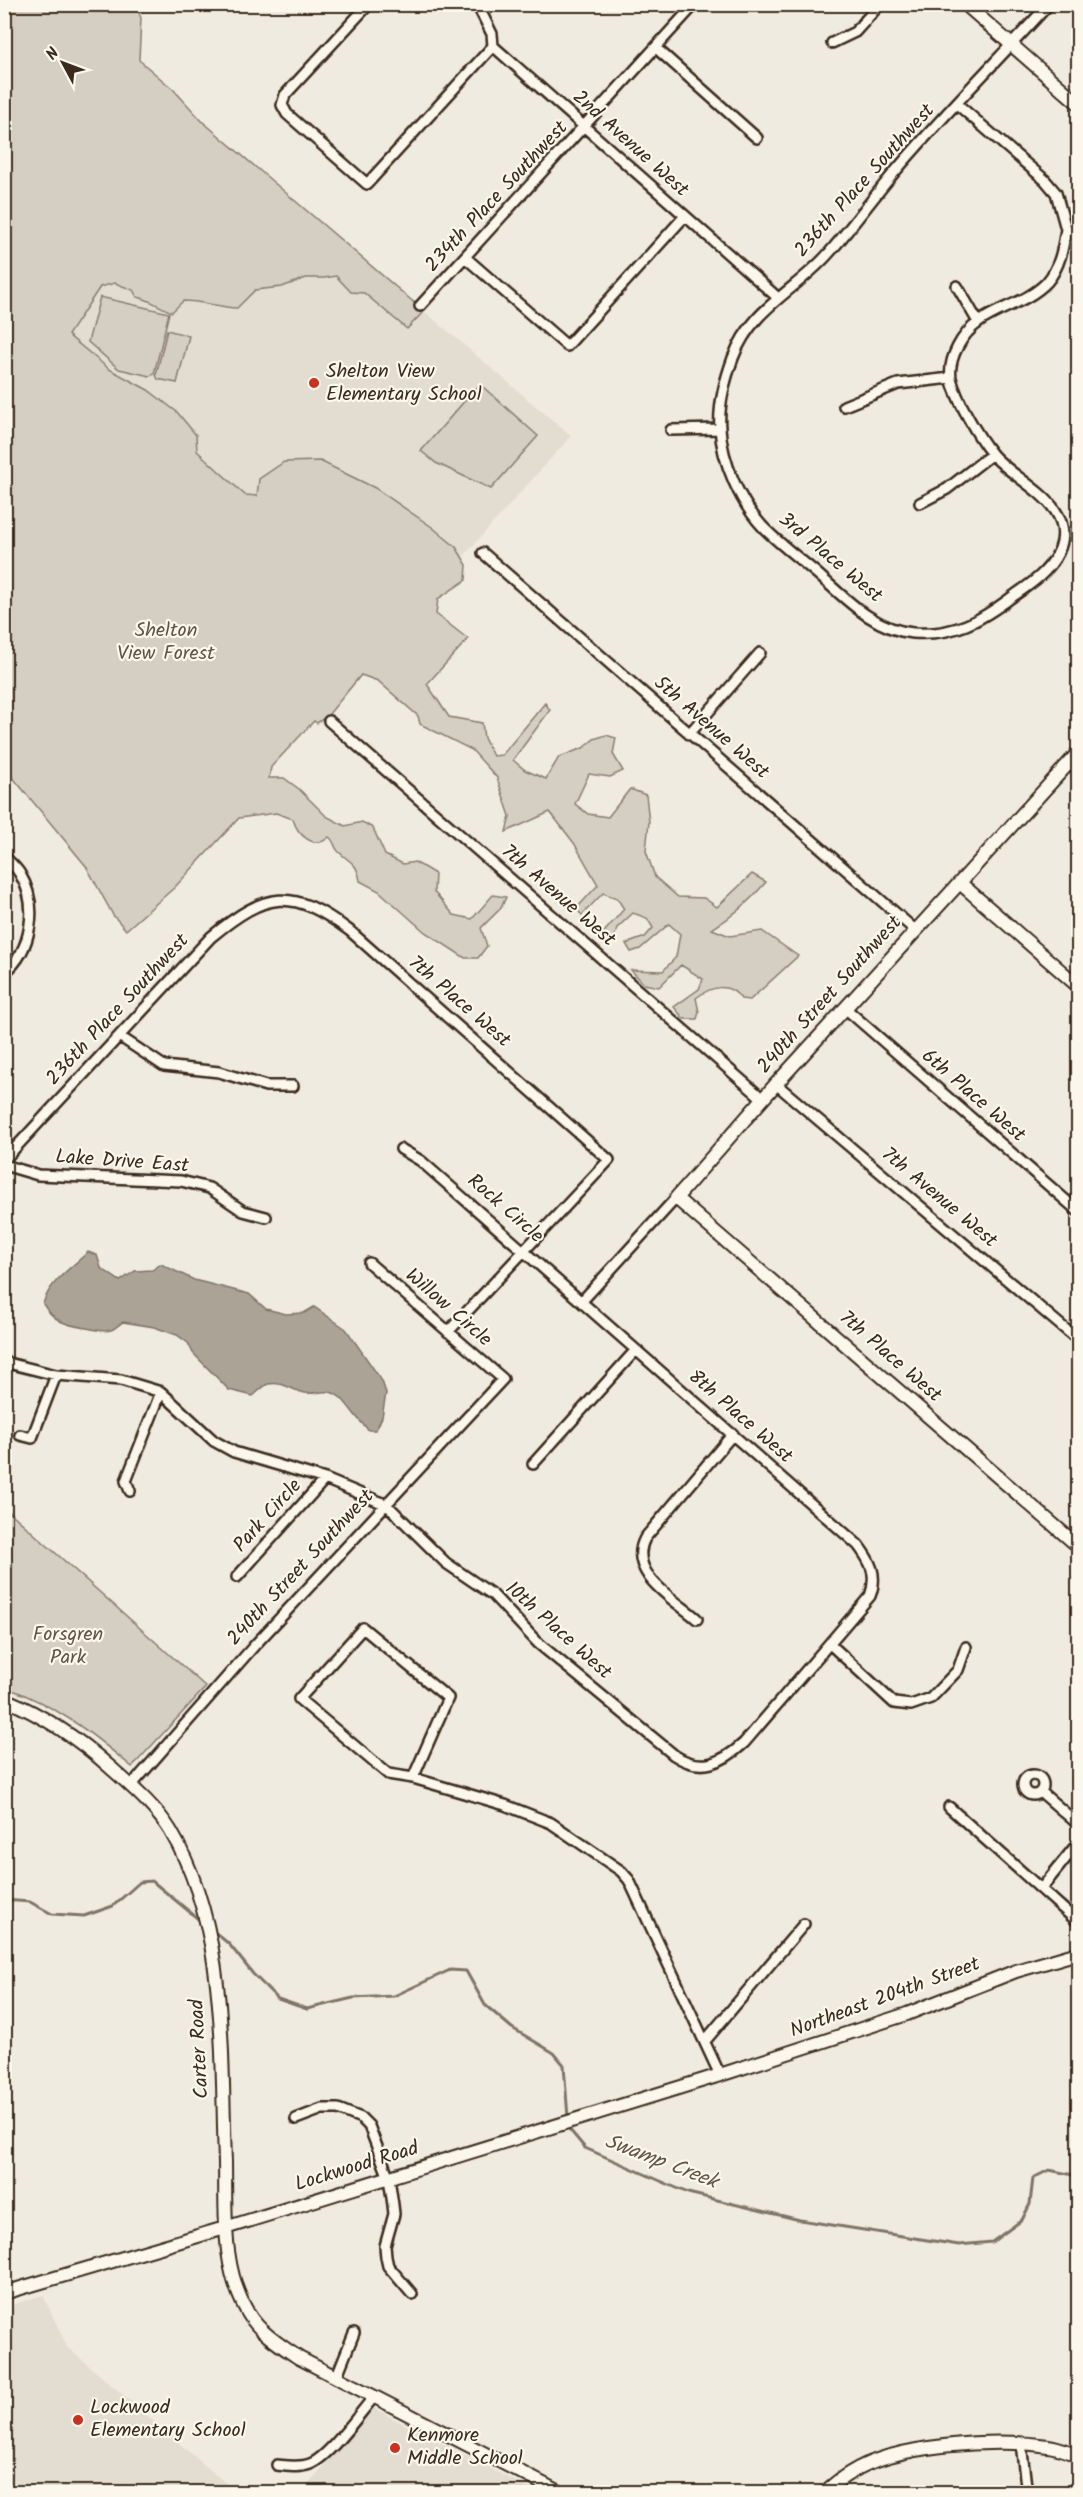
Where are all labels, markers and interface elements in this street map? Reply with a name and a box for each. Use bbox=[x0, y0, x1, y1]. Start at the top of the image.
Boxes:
north arrow bbox=[33, 33, 93, 93]
text: N bbox=[40, 42, 66, 66]
street label: 2nd Avenue West bbox=[564, 83, 696, 206]
street label: 236th Place Southwest bbox=[787, 96, 943, 265]
street label: 234th Place Southwest bbox=[418, 113, 576, 280]
place label: Shelton View Elementary School bbox=[326, 356, 482, 411]
marker: Shelton View Elementary School bbox=[307, 376, 321, 390]
street label: 3rd Place West bbox=[771, 505, 890, 612]
park label: Shelton View Forest bbox=[117, 615, 215, 670]
street label: 5th Avenue West bbox=[646, 668, 776, 788]
street label: 7th Avenue West bbox=[493, 837, 623, 955]
street label: 240th Street Southwest bbox=[750, 908, 910, 1082]
street label: 236th Place Southwest bbox=[39, 926, 197, 1093]
street label: 7th Place West bbox=[400, 948, 518, 1056]
street label: 6th Place West bbox=[914, 1041, 1033, 1151]
street label: 7th Avenue West bbox=[874, 1140, 1004, 1257]
street label: Lake Drive East bbox=[54, 1141, 190, 1183]
street label: Rock Circle bbox=[459, 1166, 551, 1252]
street label: Willow Circle bbox=[397, 1261, 499, 1355]
street label: 7th Place West bbox=[831, 1303, 949, 1411]
street label: 8th Place West bbox=[680, 1362, 800, 1472]
street label: Park Circle bbox=[226, 1472, 310, 1560]
street label: 240th Street Southwest bbox=[220, 1482, 383, 1654]
street label: 10th Place West bbox=[497, 1574, 619, 1688]
park label: Forsgren Park bbox=[33, 1619, 103, 1674]
street label: Northeast 204th Street bbox=[785, 1949, 985, 2047]
street label: Carter Road bbox=[181, 1997, 219, 2100]
water label: Swamp Creek bbox=[600, 2125, 725, 2200]
street label: Lockwood Road bbox=[291, 2133, 424, 2201]
place label: Lockwood Elementary School bbox=[90, 2392, 246, 2447]
marker: Lockwood Elementary School bbox=[71, 2413, 85, 2427]
place label: Kenmore Middle School bbox=[407, 2420, 523, 2475]
marker: Kenmore Middle School bbox=[388, 2441, 402, 2455]

